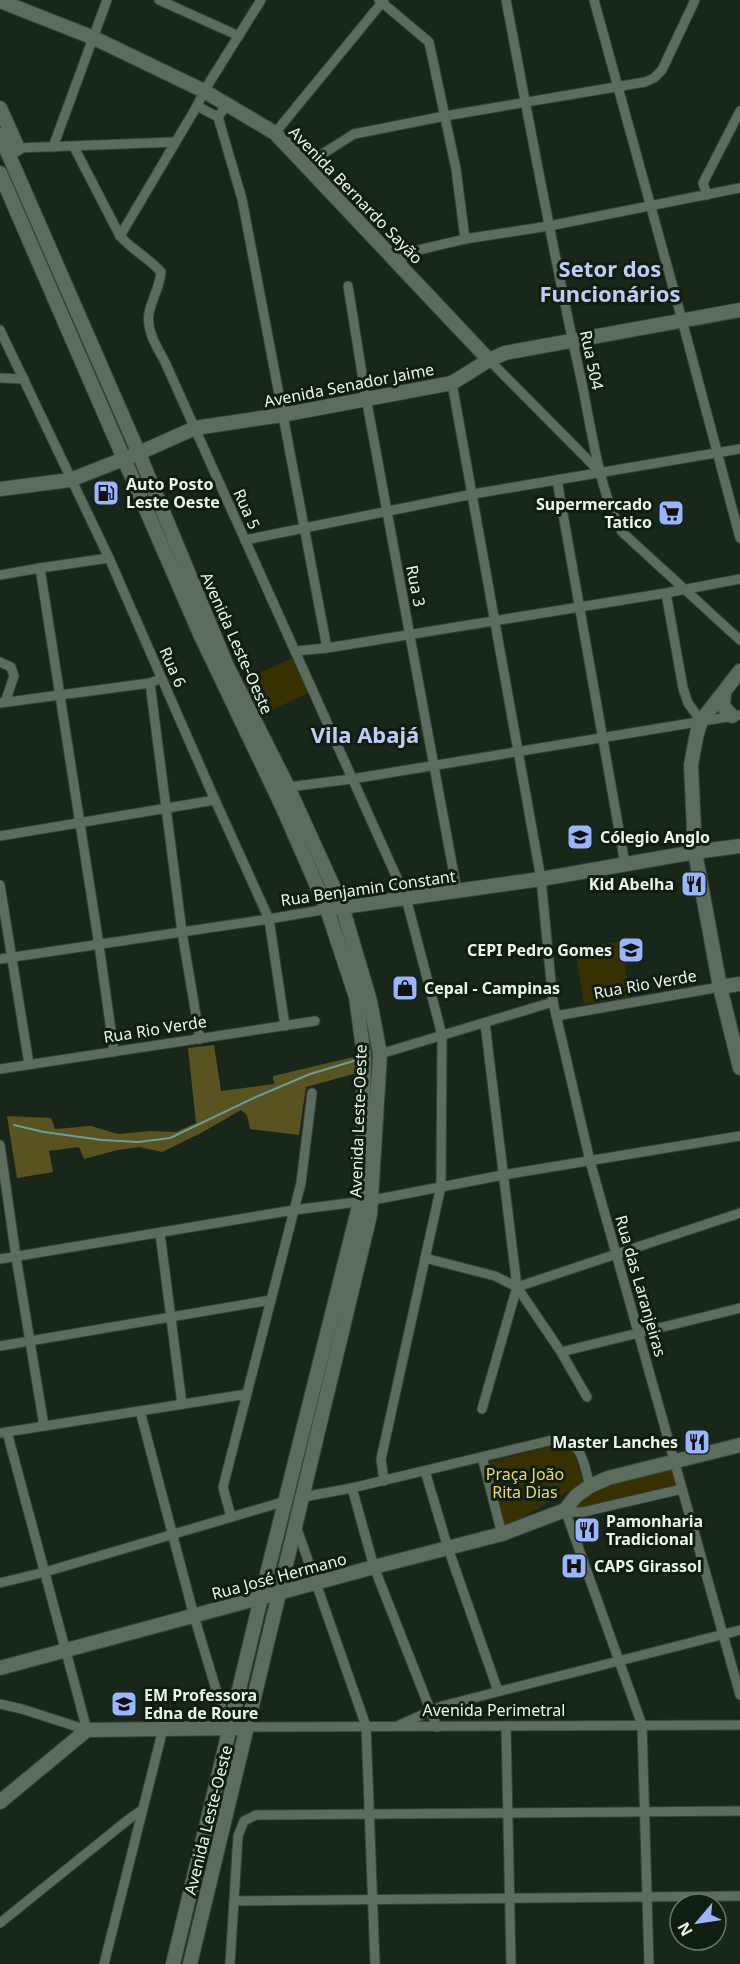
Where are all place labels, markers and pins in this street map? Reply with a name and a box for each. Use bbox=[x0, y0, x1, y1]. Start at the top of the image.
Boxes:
place label: Auto Posto Leste Oeste bbox=[126, 473, 220, 513]
fuel station icon: Auto Posto Leste Oeste bbox=[91, 478, 121, 508]
place label: Supermercado Tatico bbox=[536, 493, 652, 533]
supermarket icon: Supermercado Tatico bbox=[656, 498, 686, 528]
school or university icon: Cólegio Anglo bbox=[565, 822, 595, 852]
place label: Cólegio Anglo bbox=[600, 826, 710, 848]
restaurant icon: Kid Abelha bbox=[679, 869, 709, 899]
place label: Kid Abelha bbox=[589, 873, 674, 895]
school or university icon: CEPI Pedro Gomes bbox=[616, 935, 646, 965]
place label: CEPI Pedro Gomes bbox=[467, 939, 612, 961]
shop icon: Cepal - Campinas bbox=[390, 973, 420, 1003]
place label: Cepal - Campinas bbox=[424, 977, 560, 999]
restaurant icon: Master Lanches bbox=[682, 1427, 712, 1457]
place label: Master Lanches bbox=[552, 1431, 678, 1453]
place label: Pamonharia Tradicional bbox=[606, 1510, 703, 1550]
restaurant icon: Pamonharia Tradicional bbox=[572, 1515, 602, 1545]
hospital icon: CAPS Girassol bbox=[559, 1551, 589, 1581]
place label: CAPS Girassol bbox=[594, 1555, 702, 1577]
place label: EM Professora Edna de Roure bbox=[144, 1684, 258, 1724]
school or university icon: EM Professora Edna de Roure bbox=[109, 1689, 139, 1719]

